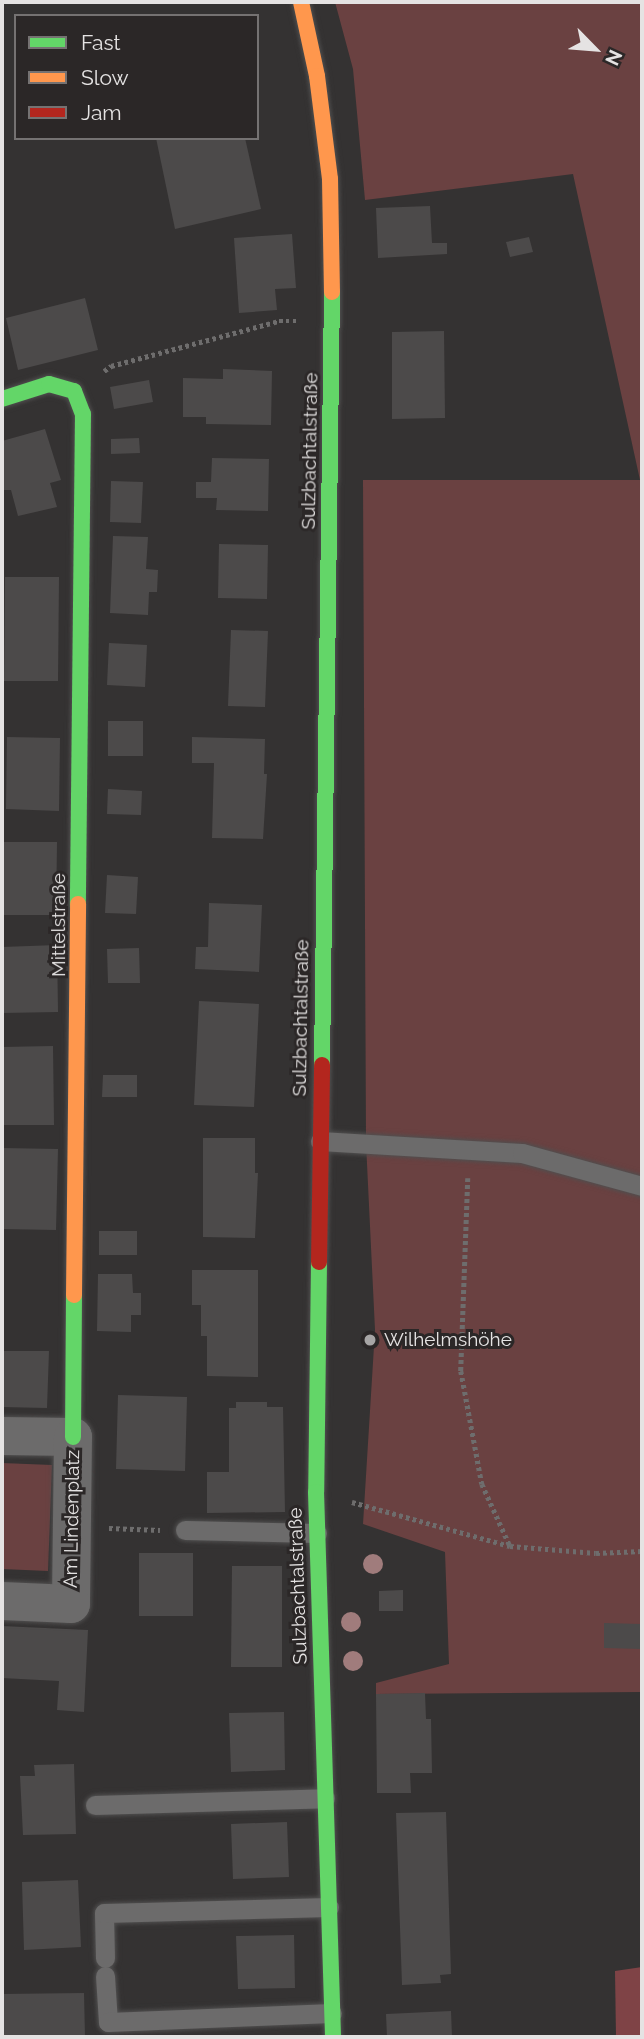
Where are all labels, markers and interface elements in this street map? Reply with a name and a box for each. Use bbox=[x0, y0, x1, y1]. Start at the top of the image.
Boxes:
legend bbox=[14, 14, 259, 140]
north arrow bbox=[560, 14, 630, 84]
text: Fast bbox=[81, 30, 121, 55]
text: N bbox=[601, 47, 627, 69]
text: Slow bbox=[81, 65, 129, 90]
text: Jam bbox=[81, 100, 122, 125]
street label: Sulzbachtalstraße bbox=[297, 372, 323, 530]
street label: Mittelstraße bbox=[48, 873, 70, 977]
street label: Sulzbachtalstraße bbox=[288, 939, 314, 1097]
place label: Wilhelmshöhe bbox=[384, 1329, 512, 1351]
marker: Wilhelmshöhe bbox=[362, 1332, 378, 1348]
street label: Am Lindenplatz bbox=[59, 1450, 85, 1588]
street label: Sulzbachtalstraße bbox=[284, 1507, 312, 1665]

